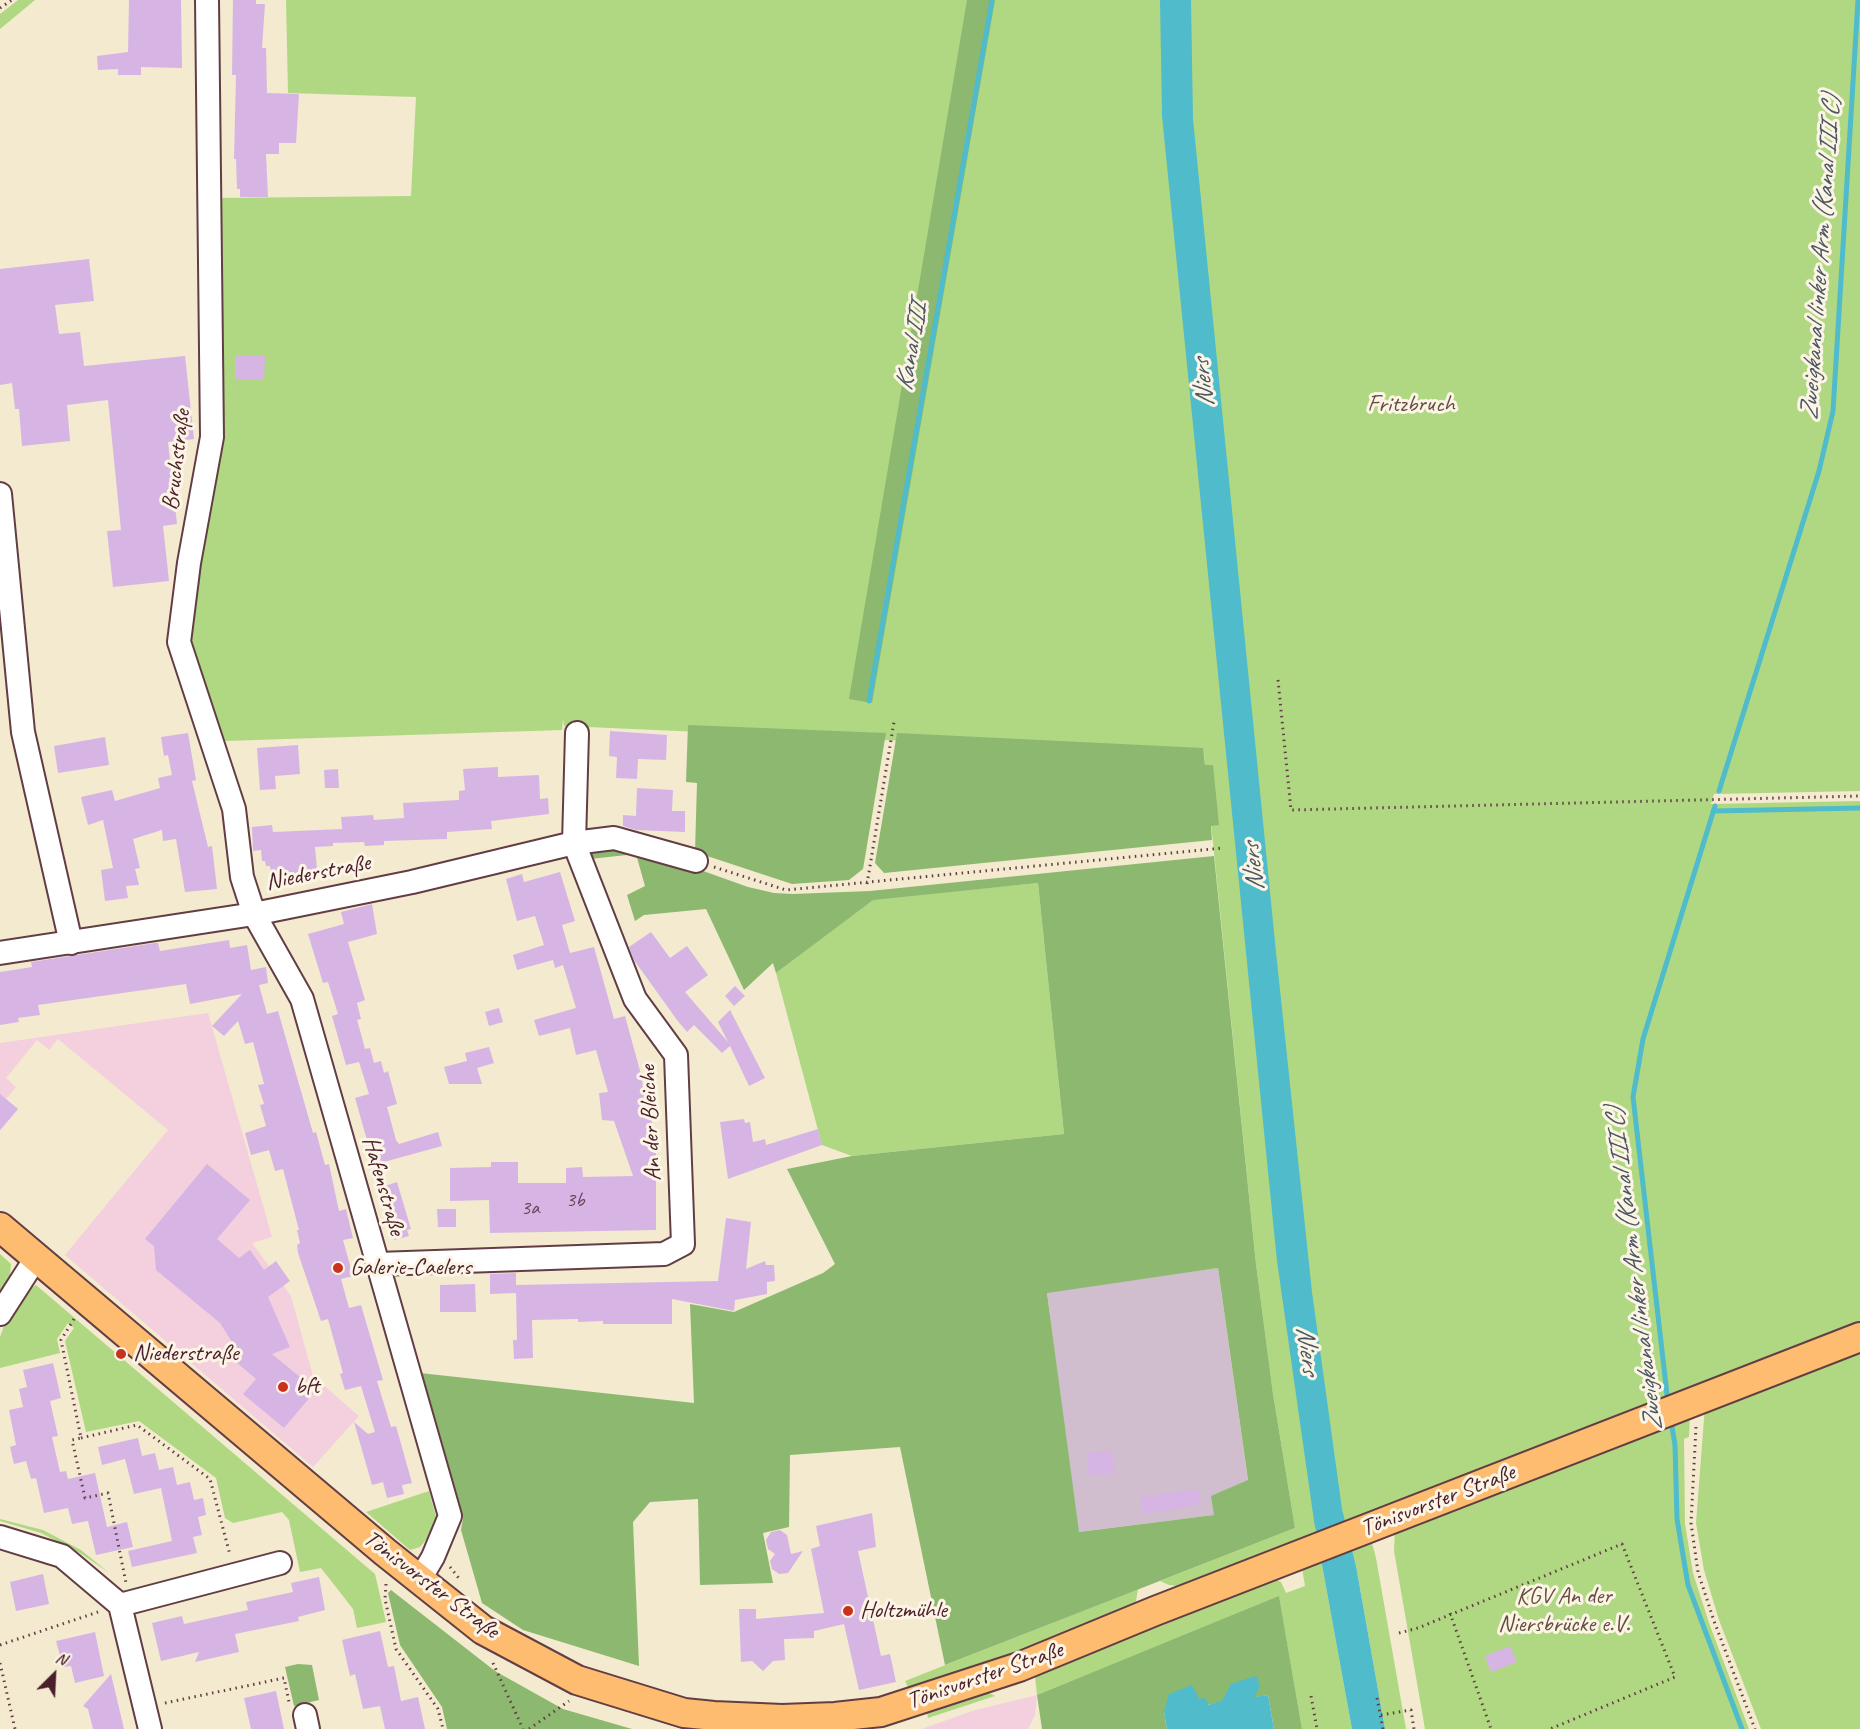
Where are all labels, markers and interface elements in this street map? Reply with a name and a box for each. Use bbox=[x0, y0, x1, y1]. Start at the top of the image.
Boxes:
water label: Zweigkanal linker Arm (Kanal III C) bbox=[1794, 95, 1848, 421]
water label: Kanal III bbox=[889, 301, 935, 393]
water label: Niers bbox=[1186, 358, 1222, 408]
park label: Fritzbruch bbox=[1367, 391, 1455, 419]
street label: Bruchstraße bbox=[157, 408, 197, 512]
water label: Niers bbox=[1236, 842, 1272, 892]
street label: Niederstraße bbox=[263, 849, 373, 897]
street label: An der Bleiche bbox=[634, 1064, 668, 1182]
water label: Zweigkanal linker Arm (Kanal III C) bbox=[1600, 1106, 1670, 1432]
street label: Hafenstraße bbox=[355, 1133, 411, 1239]
house number: 3b bbox=[566, 1187, 584, 1213]
house number: 3a bbox=[521, 1195, 539, 1221]
place label: Galerie-Caelers bbox=[350, 1254, 471, 1282]
marker: Galerie-Caelers bbox=[331, 1261, 345, 1275]
water label: Niers bbox=[1289, 1324, 1325, 1376]
place label: Niederstraße bbox=[133, 1340, 239, 1368]
marker: Niederstraße bbox=[114, 1347, 128, 1361]
place label: bft bbox=[295, 1373, 319, 1401]
marker: bft bbox=[276, 1380, 290, 1394]
street label: Tönisvorster Straße bbox=[1357, 1458, 1519, 1544]
street label: Tönisvorster Straße bbox=[357, 1524, 505, 1646]
park label: KGV An der Niersbrücke e.V. bbox=[1498, 1583, 1630, 1639]
place label: Holtzmühle bbox=[860, 1597, 947, 1625]
marker: Holtzmühle bbox=[841, 1604, 855, 1618]
street label: Tönisvorster Straße bbox=[903, 1636, 1067, 1716]
north arrow bbox=[24, 1645, 84, 1705]
text: N bbox=[53, 1647, 70, 1670]

